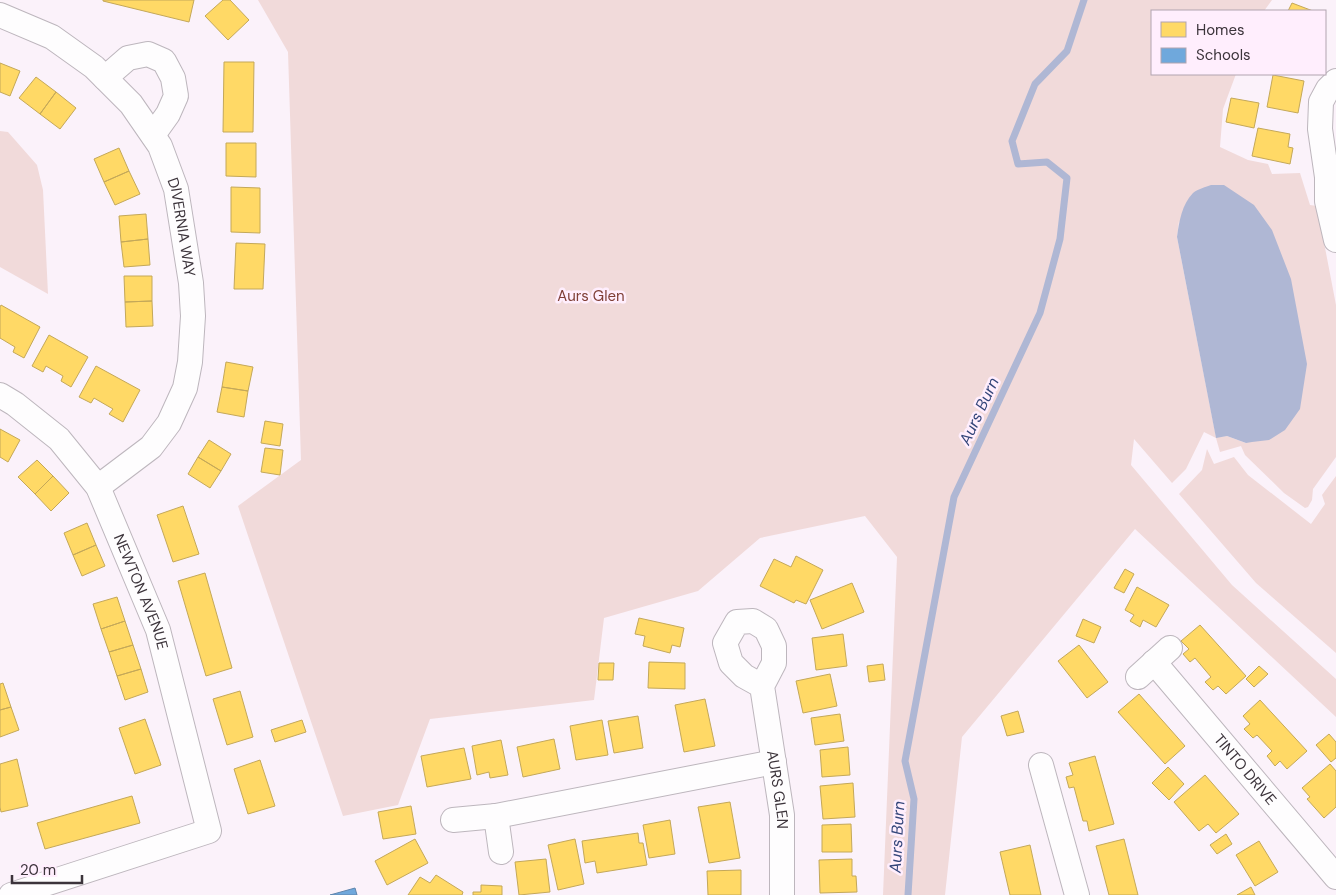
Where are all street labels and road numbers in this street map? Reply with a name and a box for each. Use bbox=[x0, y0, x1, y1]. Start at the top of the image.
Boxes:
street label: DIVERNIA WAY bbox=[163, 175, 200, 279]
street label: NEWTON AVENUE bbox=[109, 531, 173, 652]
street label: TINTO DRIVE bbox=[1209, 730, 1281, 809]
street label: AURS GLEN bbox=[762, 749, 792, 829]

